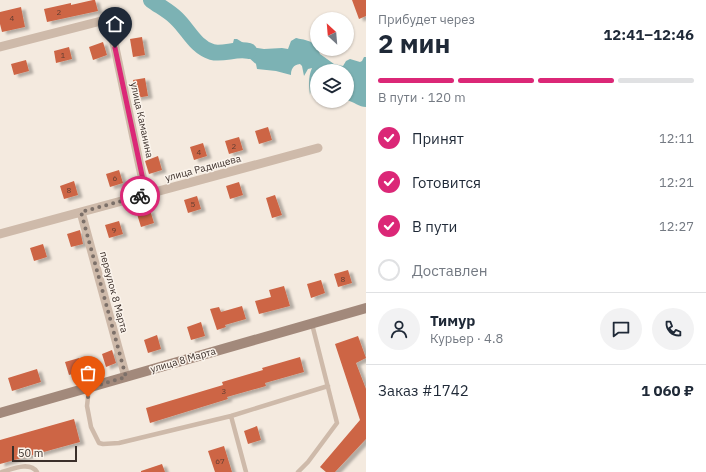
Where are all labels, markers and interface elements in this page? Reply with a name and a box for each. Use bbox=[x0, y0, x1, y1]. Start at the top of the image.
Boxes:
house number: 2 bbox=[57, 7, 62, 17]
pin bbox=[98, 7.0, 132, 48]
text: Прибудет через bbox=[378, 11, 475, 28]
north arrow bbox=[310, 12, 354, 56]
map controls bbox=[310, 12, 354, 108]
house number: 4 bbox=[10, 13, 15, 23]
icon: home bbox=[104, 13, 126, 35]
text: 12:41–12:46 bbox=[603, 25, 694, 44]
text: 2 мин bbox=[378, 26, 450, 60]
house number: 1 bbox=[61, 50, 66, 60]
button: layers bbox=[310, 64, 354, 108]
street label: улица Каманина bbox=[128, 81, 157, 160]
text: В пути · 120 m bbox=[378, 89, 466, 106]
icon: check bbox=[378, 127, 400, 149]
text: Принят bbox=[412, 129, 464, 148]
text: 12:11 bbox=[659, 130, 694, 147]
house number: 2 bbox=[232, 141, 237, 151]
house number: 4 bbox=[197, 147, 202, 157]
street label: улица Радищева bbox=[164, 151, 243, 184]
icon: check bbox=[378, 171, 400, 193]
house number: 6 bbox=[113, 173, 118, 183]
text: Готовится bbox=[412, 173, 481, 192]
text: 12:21 bbox=[659, 174, 694, 191]
courier bbox=[120, 176, 160, 216]
house number: 8 bbox=[67, 185, 72, 195]
icon: bike bbox=[129, 185, 151, 207]
house number: 5 bbox=[191, 199, 196, 209]
icon: check bbox=[378, 215, 400, 237]
text: В пути bbox=[412, 217, 457, 236]
text: 12:27 bbox=[659, 218, 694, 235]
house number: 9 bbox=[112, 225, 117, 235]
street label: переулок 8 Марта bbox=[97, 250, 131, 335]
text: Доставлен bbox=[412, 261, 488, 280]
house number: 8 bbox=[341, 274, 346, 284]
button: person bbox=[378, 308, 420, 350]
button: chat bbox=[600, 308, 642, 350]
button: phone bbox=[652, 308, 694, 350]
text: Тимур bbox=[430, 311, 475, 330]
text: Курьер · 4.8 bbox=[430, 330, 503, 347]
street label: улица 8 Марта bbox=[149, 344, 218, 376]
pin bbox=[71, 356, 105, 397]
icon: bag bbox=[77, 362, 99, 384]
text: Заказ #1742 bbox=[378, 381, 469, 400]
text: 1 060 ₽ bbox=[641, 381, 694, 400]
house number: 3 bbox=[222, 386, 227, 396]
scale bar bbox=[12, 444, 77, 463]
text: 50 m bbox=[18, 446, 43, 460]
house number: 67 bbox=[215, 456, 225, 466]

